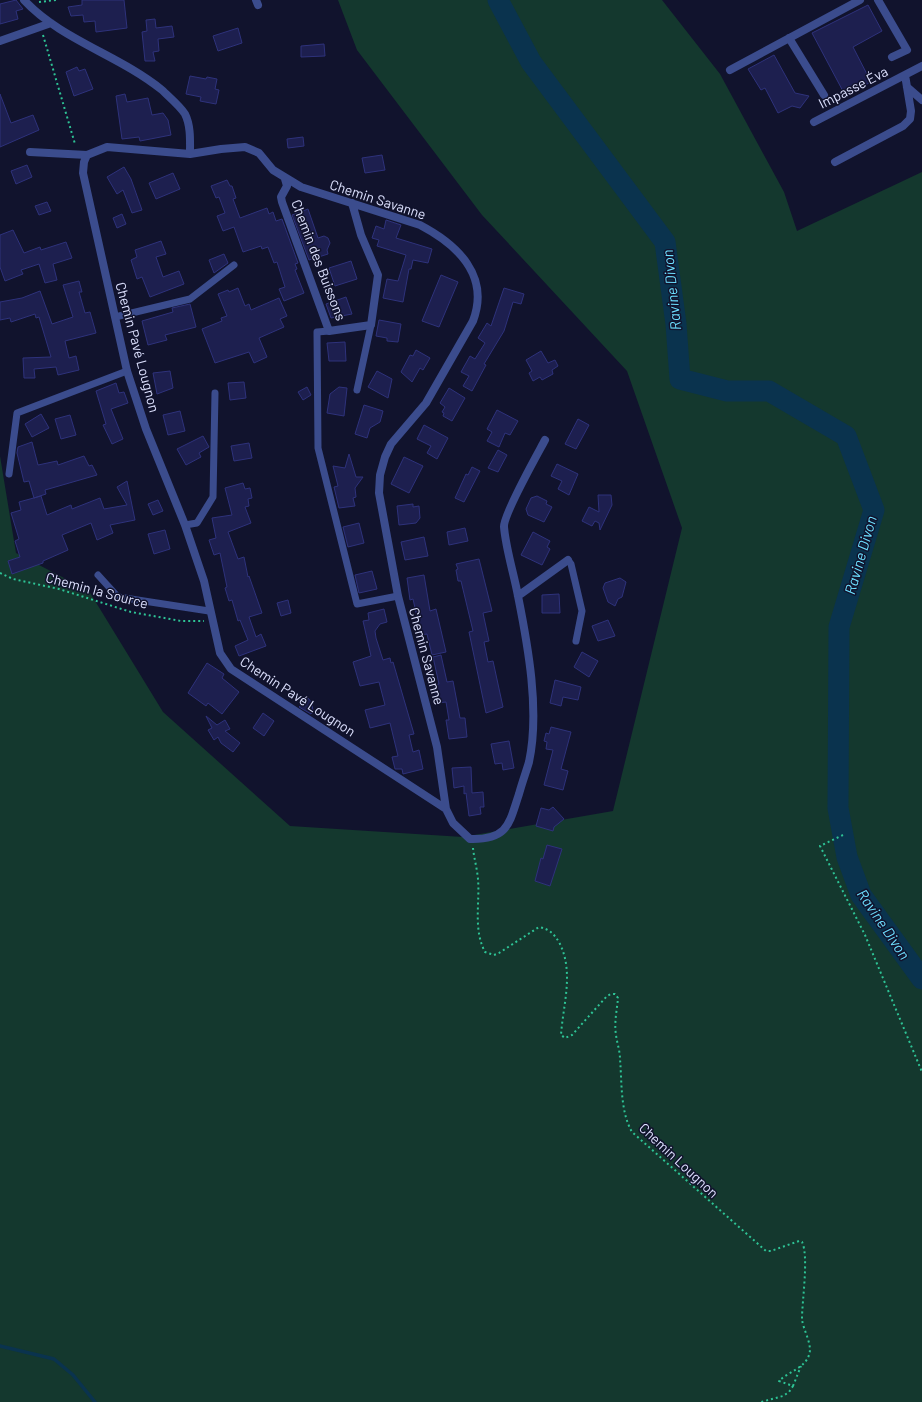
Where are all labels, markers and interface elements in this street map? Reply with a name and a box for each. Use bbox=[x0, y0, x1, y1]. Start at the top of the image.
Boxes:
street label: Impasse Éva bbox=[815, 62, 891, 112]
street label: Chemin Savanne bbox=[328, 175, 428, 223]
street label: Chemin des Buissons bbox=[288, 197, 350, 323]
water label: Ravine Divon bbox=[658, 249, 684, 331]
street label: Chemin Pavé Lougnon bbox=[112, 280, 164, 414]
water label: Ravine Divon bbox=[840, 513, 880, 596]
street label: Chemin la Source bbox=[44, 568, 150, 612]
street label: Chemin Savanne bbox=[406, 605, 448, 707]
street label: Chemin Pavé Lougnon bbox=[237, 652, 359, 740]
water label: Ravine Divon bbox=[854, 885, 914, 963]
street label: Chemin Lougnon bbox=[636, 1119, 722, 1201]

